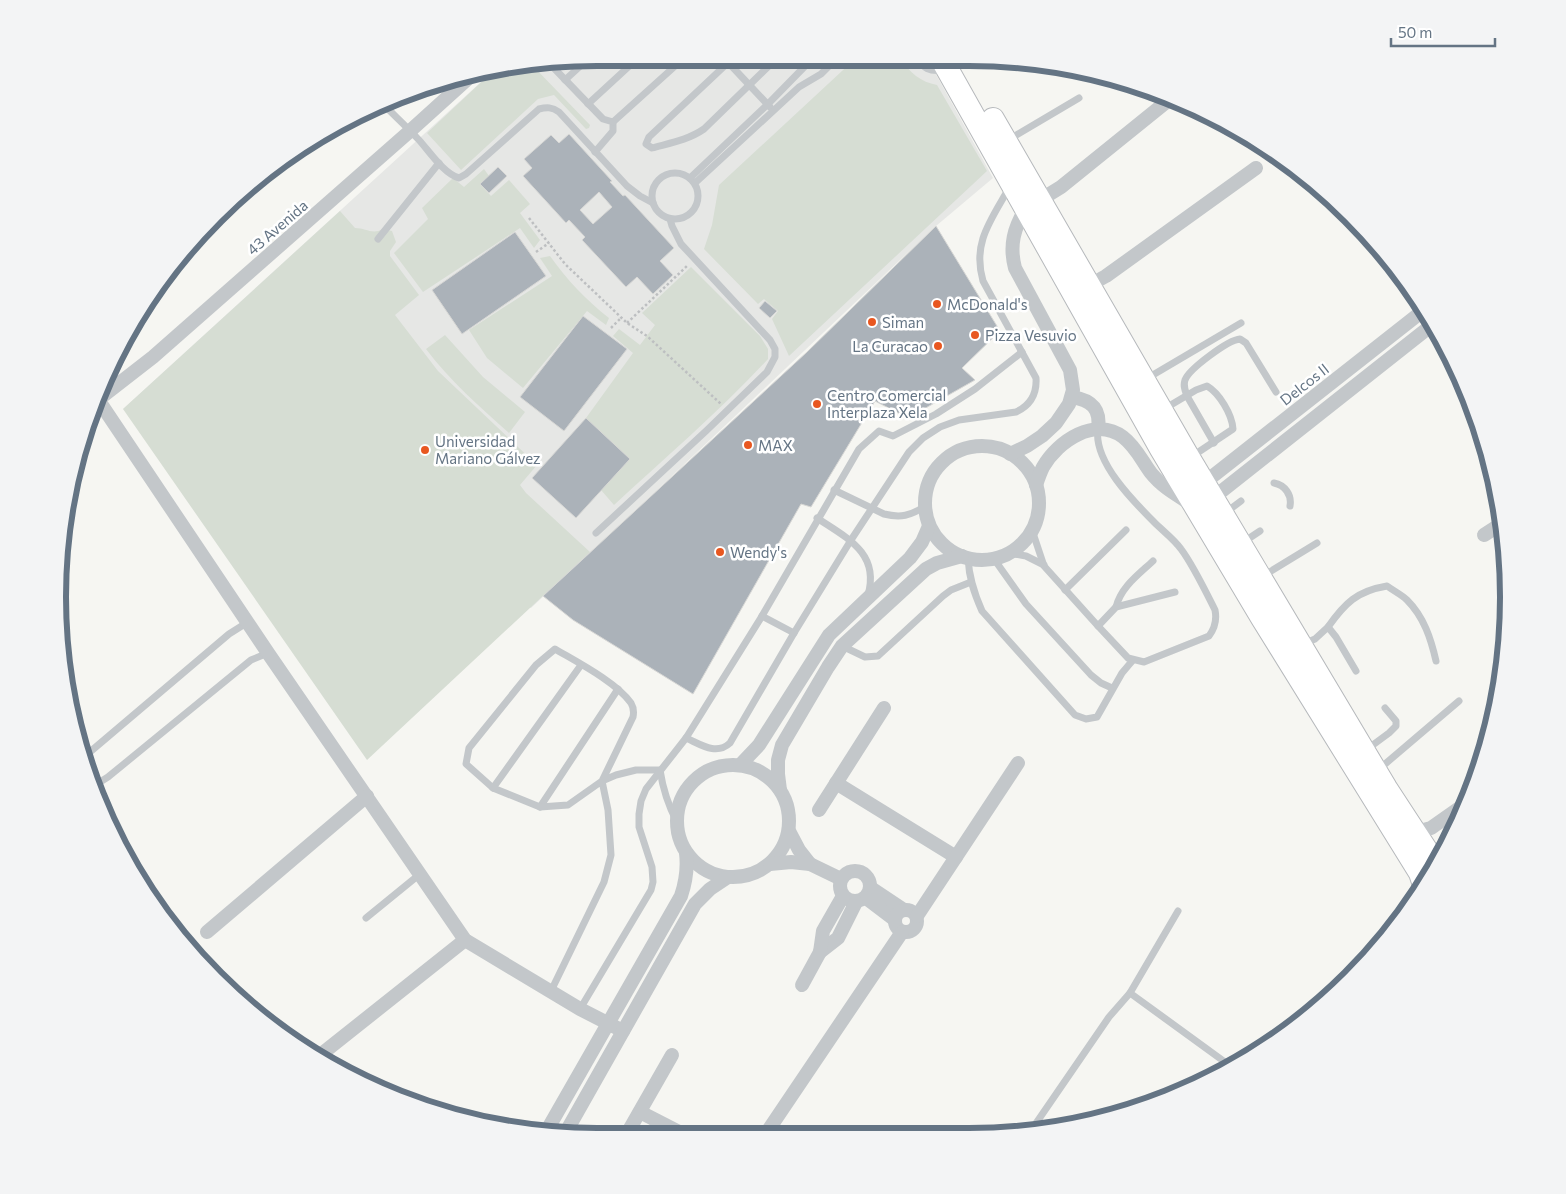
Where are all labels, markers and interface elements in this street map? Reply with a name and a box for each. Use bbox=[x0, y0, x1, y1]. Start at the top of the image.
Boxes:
scale bar bbox=[1391, 15, 1495, 47]
text: 50 m bbox=[1398, 23, 1432, 41]
street label: 43 Avenida bbox=[243, 196, 311, 258]
place label: McDonald's bbox=[947, 295, 1028, 313]
marker: McDonald's bbox=[931, 298, 943, 310]
place label: Siman bbox=[882, 313, 924, 331]
marker: Siman bbox=[866, 316, 878, 328]
place label: Pizza Vesuvio bbox=[985, 326, 1077, 344]
marker: Pizza Vesuvio bbox=[969, 329, 981, 341]
place label: La Curacao bbox=[852, 337, 928, 355]
marker: La Curacao bbox=[932, 340, 944, 352]
street label: Delcos II bbox=[1276, 359, 1332, 409]
place label: Centro Comercial Interplaza Xela bbox=[827, 386, 946, 421]
marker: Centro Comercial Interplaza Xela bbox=[811, 398, 823, 410]
place label: Universidad Mariano Gálvez bbox=[435, 432, 541, 467]
place label: MAX bbox=[758, 436, 793, 454]
marker: MAX bbox=[742, 439, 754, 451]
marker: Universidad Mariano Gálvez bbox=[419, 444, 431, 456]
place label: Wendy's bbox=[730, 543, 787, 561]
marker: Wendy's bbox=[714, 546, 726, 558]

